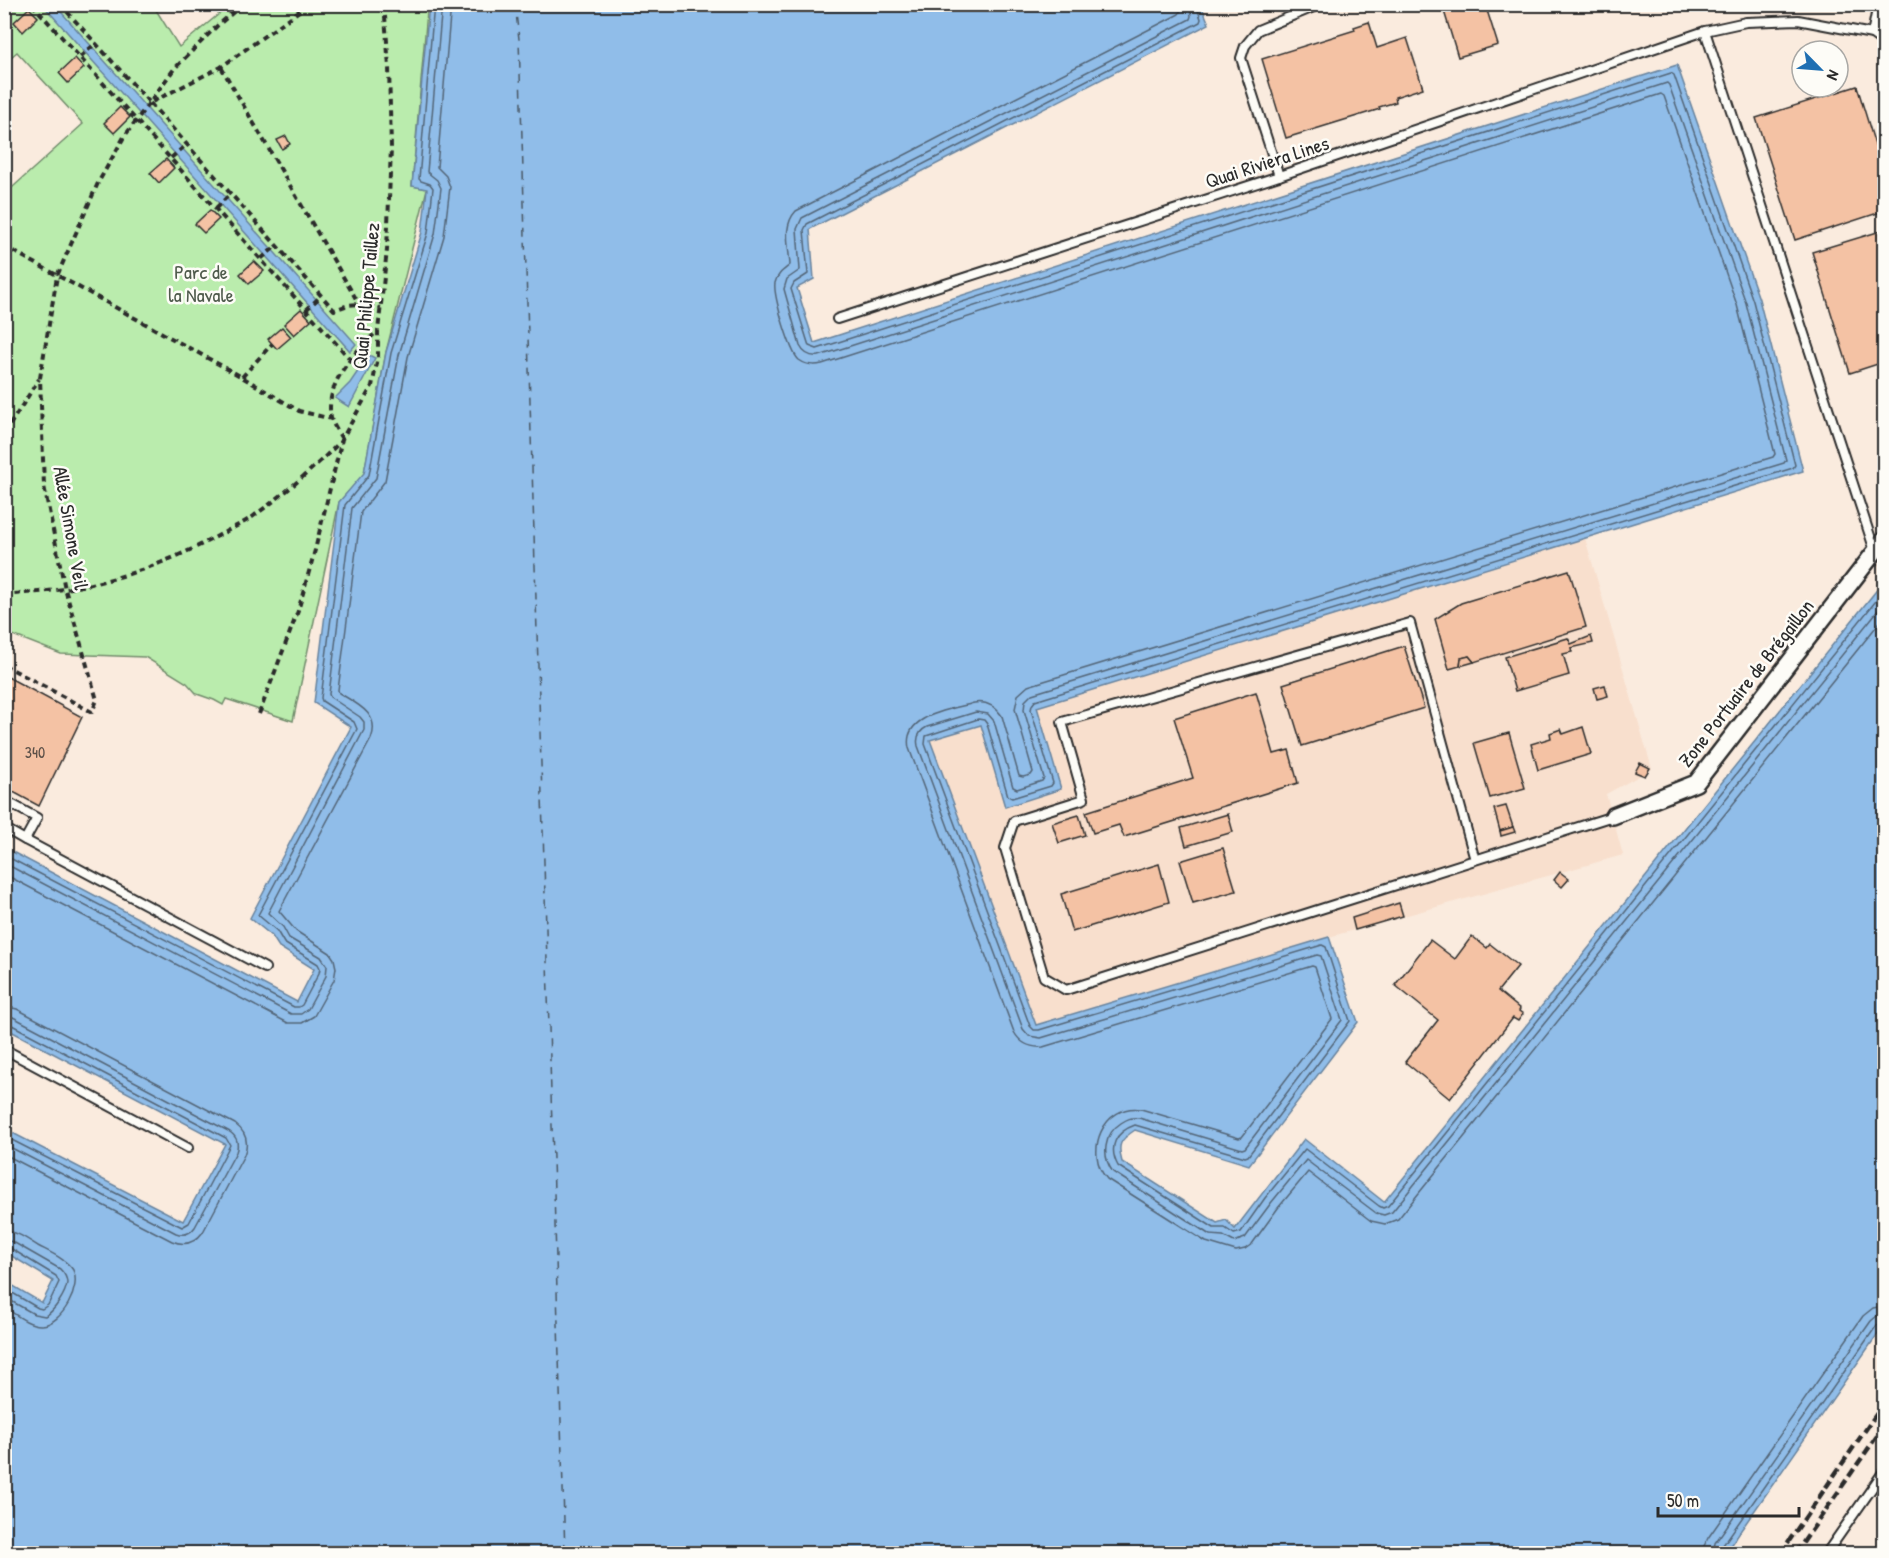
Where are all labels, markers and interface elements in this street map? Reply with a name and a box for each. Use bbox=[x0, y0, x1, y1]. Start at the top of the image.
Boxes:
north arrow bbox=[1790, 39, 1850, 99]
text: N bbox=[1822, 67, 1845, 84]
street label: Quai Riviera Lines bbox=[1201, 129, 1333, 194]
street label: Quai Philippe Taillez bbox=[346, 221, 385, 370]
park label: Parc de la Navale bbox=[168, 258, 234, 308]
street label: Allée Simone Veil bbox=[47, 464, 96, 592]
street label: Zone Portuaire de Brégaillon bbox=[1672, 593, 1820, 772]
house number: 340 bbox=[25, 741, 45, 763]
scale bar bbox=[1658, 1480, 1799, 1518]
text: 50 m bbox=[1667, 1488, 1699, 1513]

